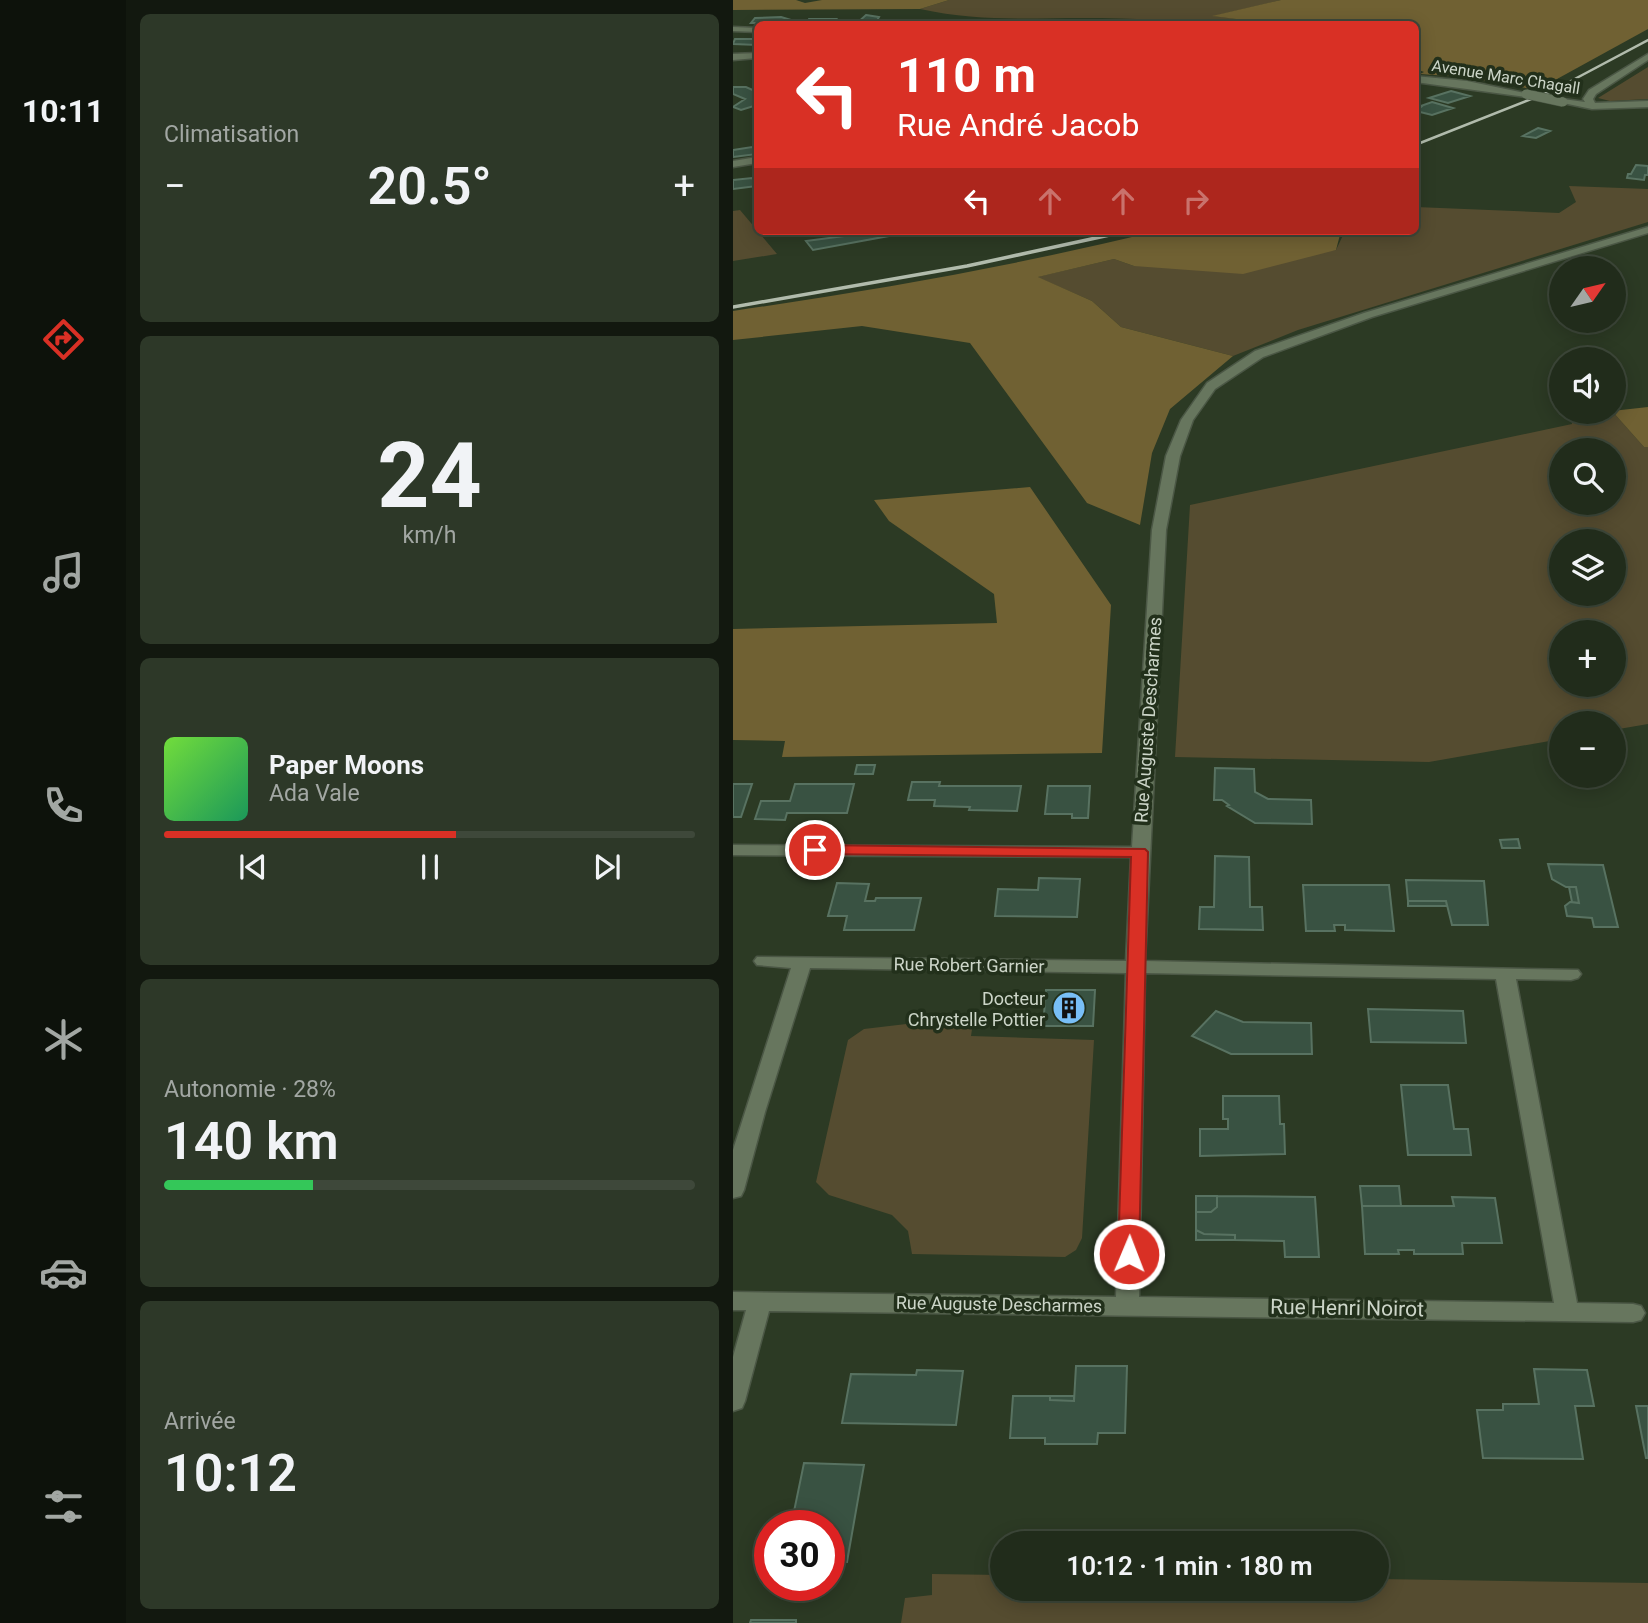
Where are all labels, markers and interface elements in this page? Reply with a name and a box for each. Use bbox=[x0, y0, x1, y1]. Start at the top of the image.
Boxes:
text: 110 m bbox=[897, 47, 1036, 104]
icon: left bbox=[782, 49, 873, 140]
street label: Avenue Marc Chagall bbox=[1430, 56, 1582, 98]
text: 10:11 bbox=[22, 92, 104, 130]
text: Rue André Jacob bbox=[897, 106, 1139, 144]
text: Climatisation bbox=[164, 121, 299, 148]
text: 20.5° bbox=[368, 156, 492, 217]
text: − bbox=[164, 164, 186, 208]
text: + bbox=[673, 164, 695, 208]
icon: left bbox=[958, 182, 996, 220]
icon: ahead bbox=[1031, 182, 1069, 220]
icon: ahead bbox=[1104, 182, 1142, 220]
icon: right bbox=[1177, 182, 1215, 220]
north arrow bbox=[1549, 256, 1625, 332]
map controls bbox=[1549, 256, 1626, 788]
icon: directions bbox=[39, 315, 88, 364]
button: sound bbox=[1549, 347, 1626, 424]
text: 24 bbox=[377, 423, 482, 529]
button: search bbox=[1549, 438, 1626, 515]
text: km/h bbox=[403, 522, 457, 549]
button: layers bbox=[1549, 529, 1626, 606]
icon: music bbox=[39, 548, 88, 597]
street label: Rue Auguste Descharmes bbox=[1130, 616, 1166, 824]
button: + bbox=[1549, 620, 1626, 697]
button: − bbox=[1549, 711, 1626, 788]
text: Paper Moons bbox=[269, 750, 424, 780]
text: Ada Vale bbox=[269, 780, 360, 807]
icon: phone bbox=[39, 781, 88, 830]
pin bbox=[785, 820, 845, 880]
icon: arrive bbox=[796, 831, 834, 869]
icon: previous bbox=[234, 848, 272, 886]
icon: pause bbox=[411, 848, 449, 886]
icon: next bbox=[588, 848, 626, 886]
street label: Rue Robert Garnier bbox=[893, 953, 1045, 977]
place label: Docteur Chrystelle Pottier bbox=[908, 988, 1045, 1030]
building icon: Docteur Chrystelle Pottier bbox=[1050, 989, 1088, 1027]
icon: climate bbox=[39, 1015, 88, 1064]
text: Autonomie · 28% bbox=[164, 1076, 336, 1103]
text: 140 km bbox=[164, 1111, 339, 1172]
position arrow bbox=[1092, 1217, 1166, 1291]
icon: car bbox=[39, 1248, 88, 1297]
street label: Rue Auguste Descharmes bbox=[896, 1292, 1102, 1316]
street label: Rue Henri Noirot bbox=[1270, 1295, 1424, 1321]
text: Arrivée bbox=[164, 1408, 236, 1435]
text: 10:12 bbox=[164, 1443, 297, 1504]
icon: filters bbox=[39, 1482, 88, 1531]
speed limit sign: 30 bbox=[754, 1510, 845, 1601]
text: 10:12 · 1 min · 180 m bbox=[1066, 1551, 1313, 1581]

